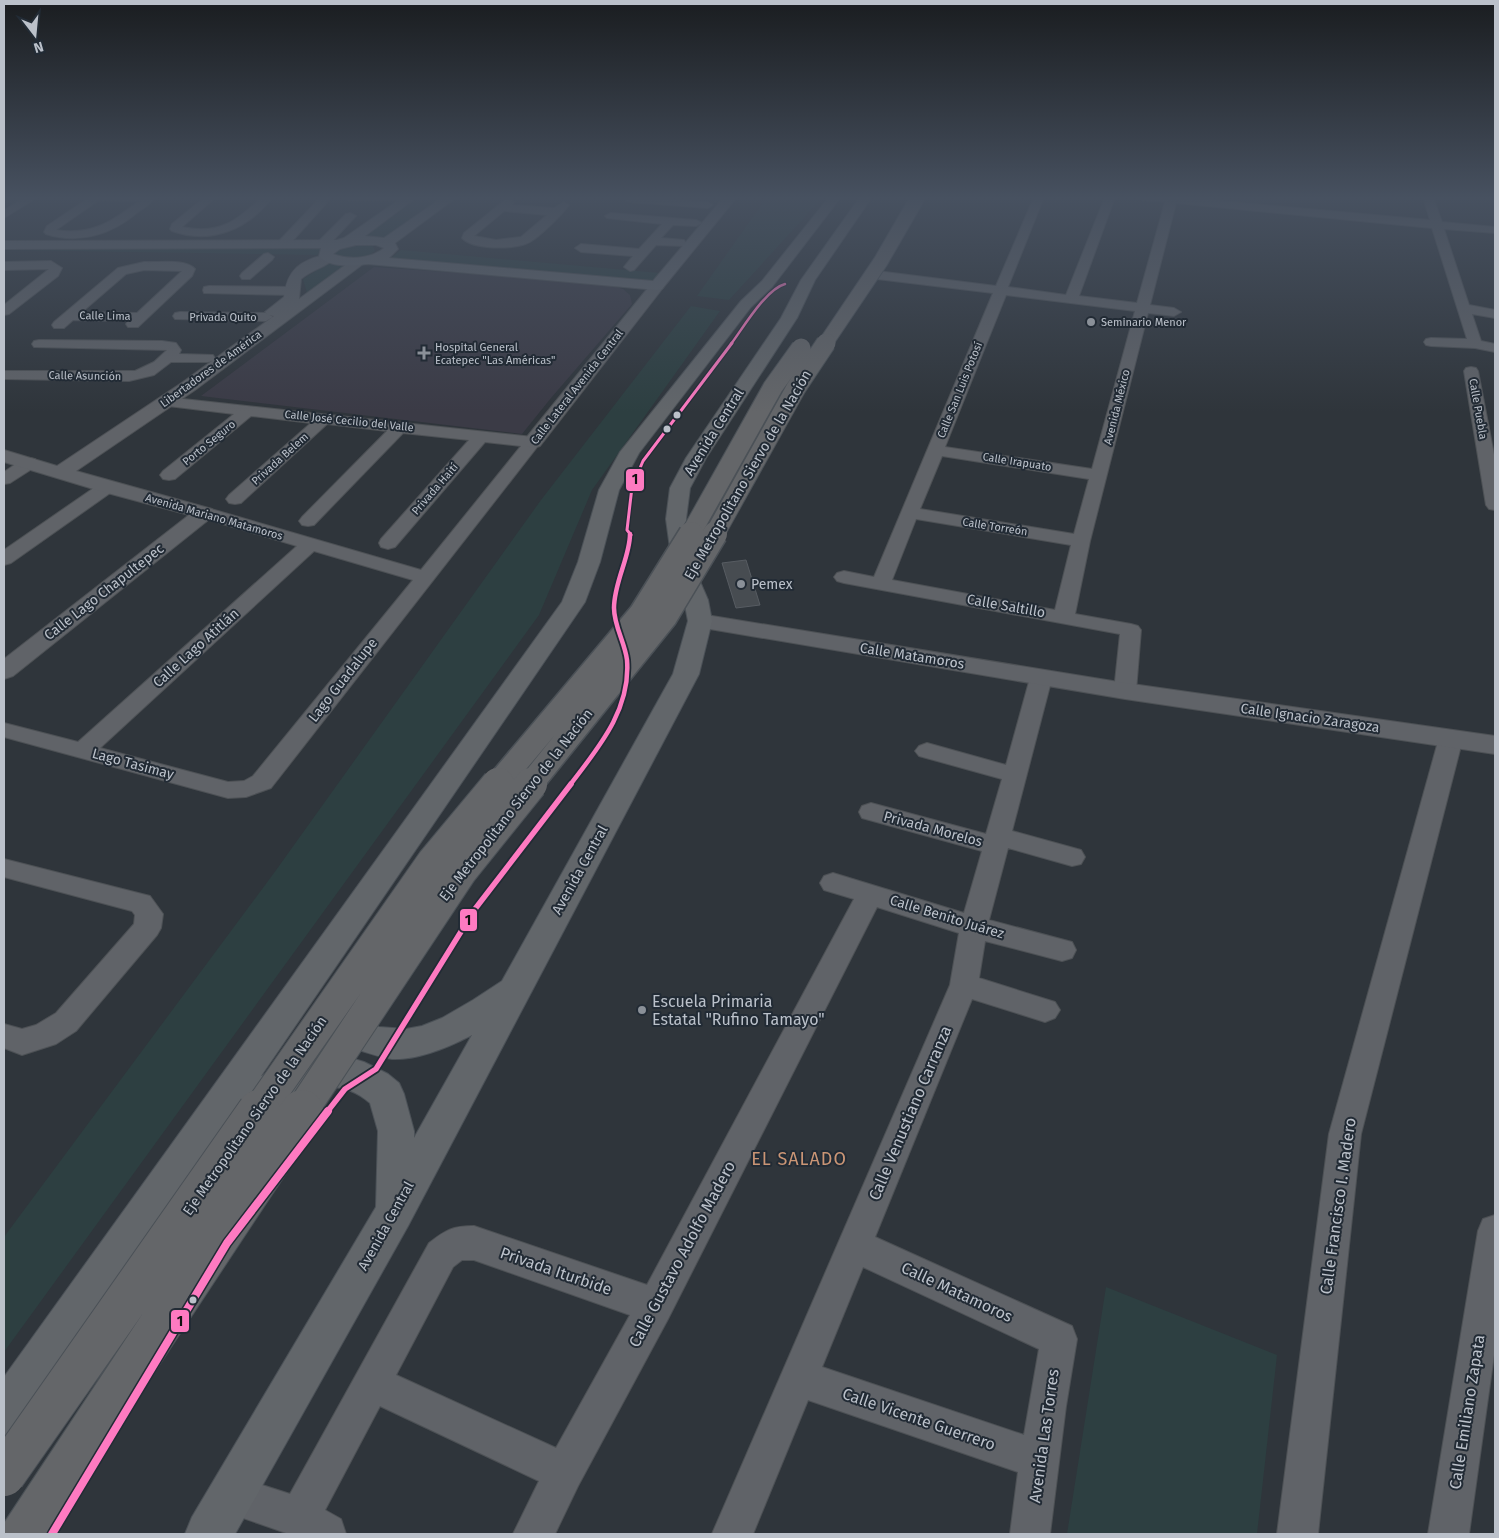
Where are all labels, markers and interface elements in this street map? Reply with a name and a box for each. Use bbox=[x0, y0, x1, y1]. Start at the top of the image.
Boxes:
north arrow bbox=[10, 10, 60, 60]
text: N bbox=[32, 38, 45, 56]
street label: Calle Lima bbox=[79, 309, 131, 323]
street label: Privada Quito bbox=[189, 311, 257, 324]
marker: Seminario Menor bbox=[1085, 316, 1097, 328]
place label: Seminario Menor bbox=[1101, 316, 1187, 329]
street label: Calle Lateral Avenida Central bbox=[528, 327, 626, 447]
street label: Libertadores de América bbox=[158, 328, 264, 410]
street label: Calle San Luis Potosí bbox=[935, 340, 985, 440]
place label: Hospital General Ecatepec "Las Américas" bbox=[435, 341, 555, 367]
marker: Hospital General Ecatepec "Las Américas" bbox=[417, 346, 431, 360]
street label: Eje Metropolitano Siervo de la Nación bbox=[681, 367, 815, 583]
street label: Avenida México bbox=[1101, 368, 1133, 446]
street label: Calle Asunción bbox=[49, 369, 121, 383]
street label: Calle Puebla bbox=[1466, 378, 1490, 440]
street label: Avenida Central bbox=[680, 385, 748, 479]
street label: Calle José Cecilio del Valle bbox=[284, 408, 414, 434]
unlabelled marker bbox=[672, 410, 682, 420]
street label: Porto Seguro bbox=[180, 418, 238, 468]
unlabelled marker bbox=[662, 424, 672, 434]
street label: Privada Belem bbox=[249, 430, 311, 488]
street label: Calle Irapuato bbox=[982, 450, 1052, 474]
street label: Privada Haití bbox=[409, 461, 461, 517]
line badge: 1 bbox=[625, 468, 645, 492]
text: 1 bbox=[632, 471, 638, 488]
street label: Avenida Mariano Matamoros bbox=[144, 491, 284, 543]
street label: Calle Torreón bbox=[962, 515, 1028, 539]
street label: Calle Lago Chapultepec bbox=[41, 540, 167, 644]
place label: Pemex bbox=[751, 576, 793, 593]
marker: Pemex bbox=[735, 578, 747, 590]
street label: Calle Saltillo bbox=[966, 591, 1046, 621]
street label: Calle Lago Atitlán bbox=[150, 605, 242, 691]
street label: Lago Guadalupe bbox=[305, 635, 381, 725]
street label: Calle Matamoros bbox=[859, 639, 966, 673]
street label: Calle Ignacio Zaragoza bbox=[1239, 700, 1381, 736]
street label: Eje Metropolitano Siervo de la Nación bbox=[436, 705, 596, 905]
street label: Lago Tasimay bbox=[90, 745, 176, 783]
street label: Privada Morelos bbox=[882, 808, 985, 850]
street label: Avenida Central bbox=[548, 822, 612, 918]
street label: Calle Benito Juárez bbox=[888, 892, 1006, 942]
line badge: 1 bbox=[459, 908, 478, 932]
text: 1 bbox=[465, 912, 471, 929]
place label: Escuela Primaria Estatal "Rufino Tamayo" bbox=[652, 992, 825, 1029]
marker: Escuela Primaria Estatal "Rufino Tamayo" bbox=[636, 1004, 648, 1016]
street label: Eje Metropolitano Siervo de la Nación bbox=[179, 1013, 331, 1219]
street label: Calle Venustiano Carranza bbox=[865, 1023, 955, 1203]
street label: Calle Francisco I. Madero bbox=[1316, 1116, 1360, 1296]
district label: EL SALADO bbox=[751, 1148, 847, 1170]
street label: Calle Gustavo Adolfo Madero bbox=[625, 1158, 739, 1350]
street label: Avenida Central bbox=[354, 1178, 418, 1274]
street label: Privada Iturbide bbox=[498, 1243, 614, 1299]
street label: Calle Matamoros bbox=[898, 1258, 1016, 1326]
unlabelled marker bbox=[188, 1295, 198, 1305]
line badge: 1 bbox=[170, 1309, 190, 1333]
text: 1 bbox=[177, 1313, 183, 1330]
street label: Calle Emiliano Zapata bbox=[1445, 1333, 1489, 1491]
street label: Avenida Las Torres bbox=[1025, 1368, 1063, 1504]
street label: Calle Vicente Guerrero bbox=[840, 1384, 998, 1454]

